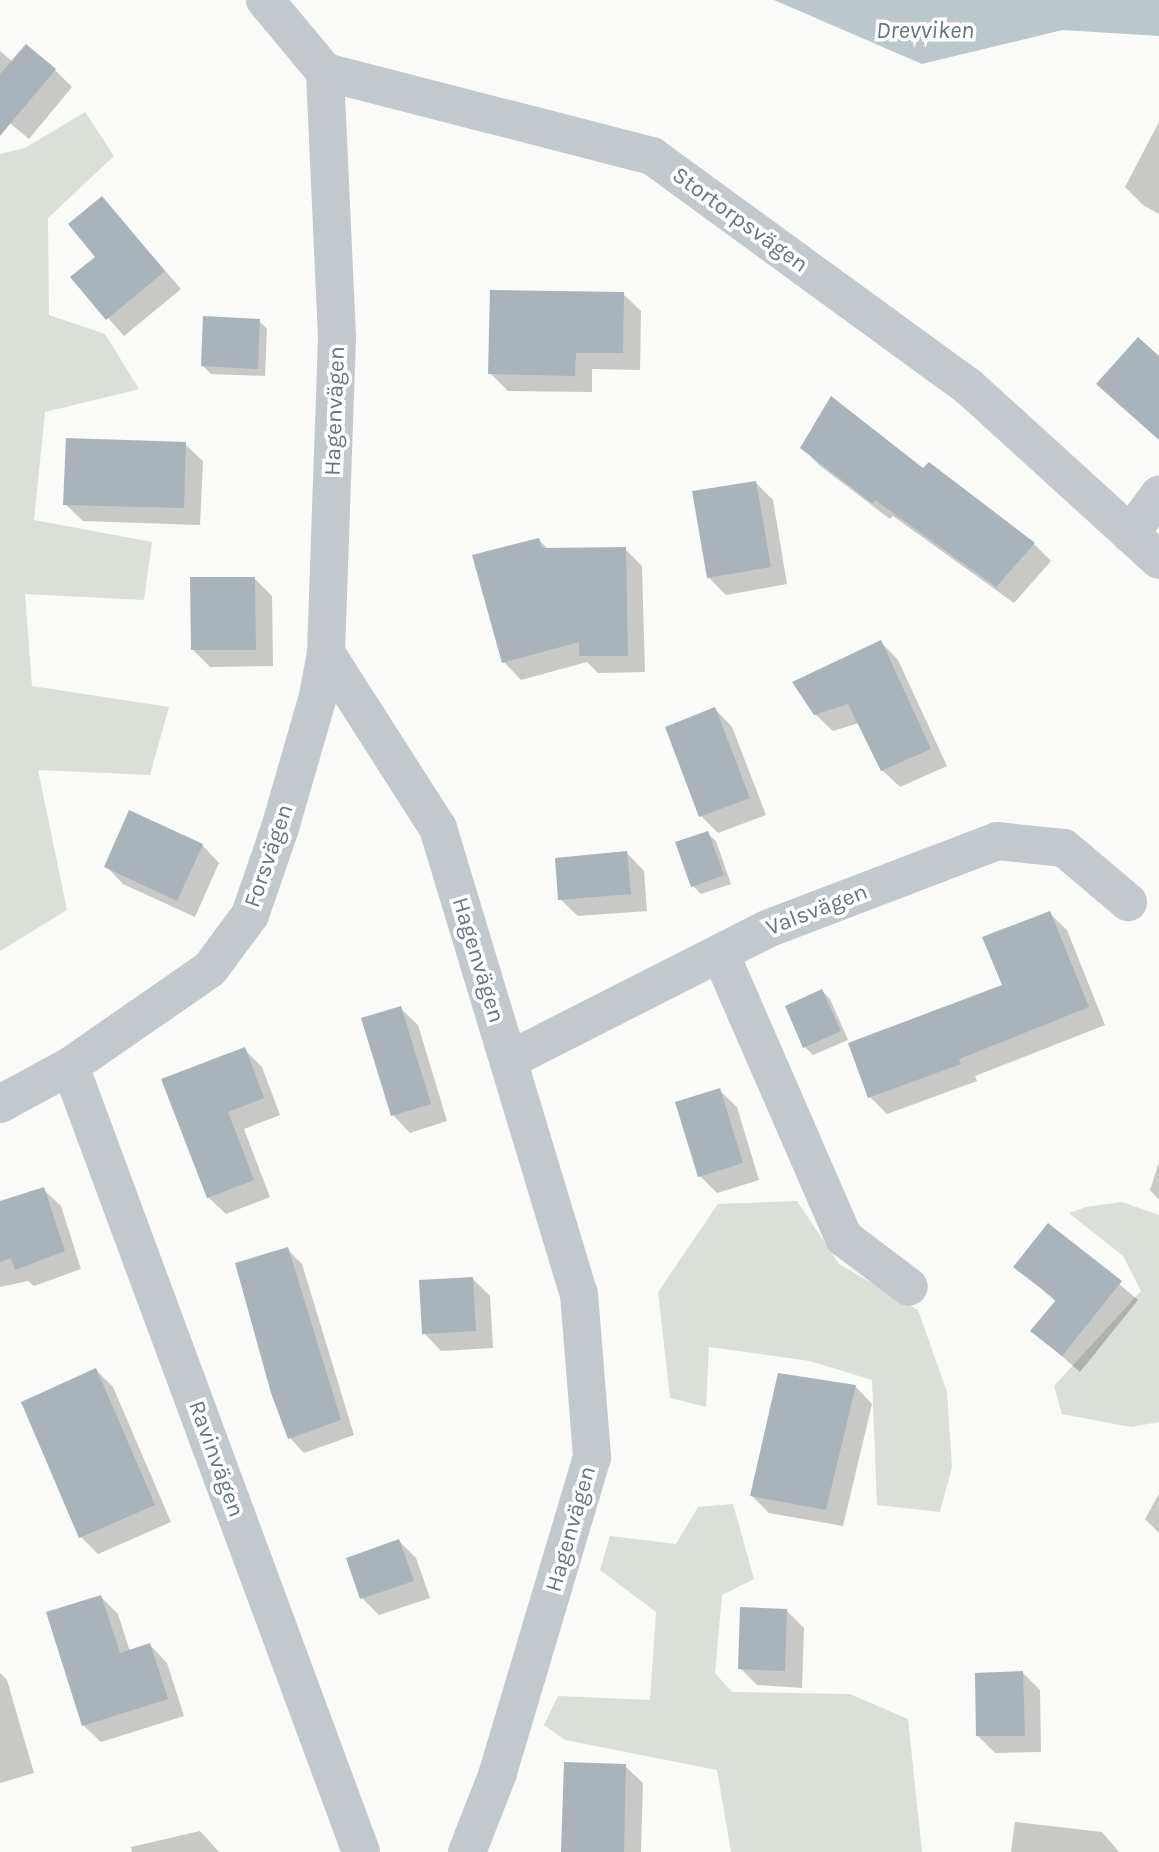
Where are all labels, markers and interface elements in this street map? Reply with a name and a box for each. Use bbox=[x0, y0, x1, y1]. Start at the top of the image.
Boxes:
water label: Drevviken bbox=[876, 17, 974, 45]
street label: Stortorpsvägen bbox=[667, 161, 813, 279]
street label: Hagenvägen bbox=[319, 346, 351, 476]
street label: Forsvägen bbox=[238, 801, 300, 911]
street label: Valsvägen bbox=[762, 878, 872, 942]
street label: Hagenvägen bbox=[446, 894, 510, 1026]
street label: Ravinvägen bbox=[182, 1397, 250, 1521]
street label: Hagenvägen bbox=[540, 1463, 602, 1595]

